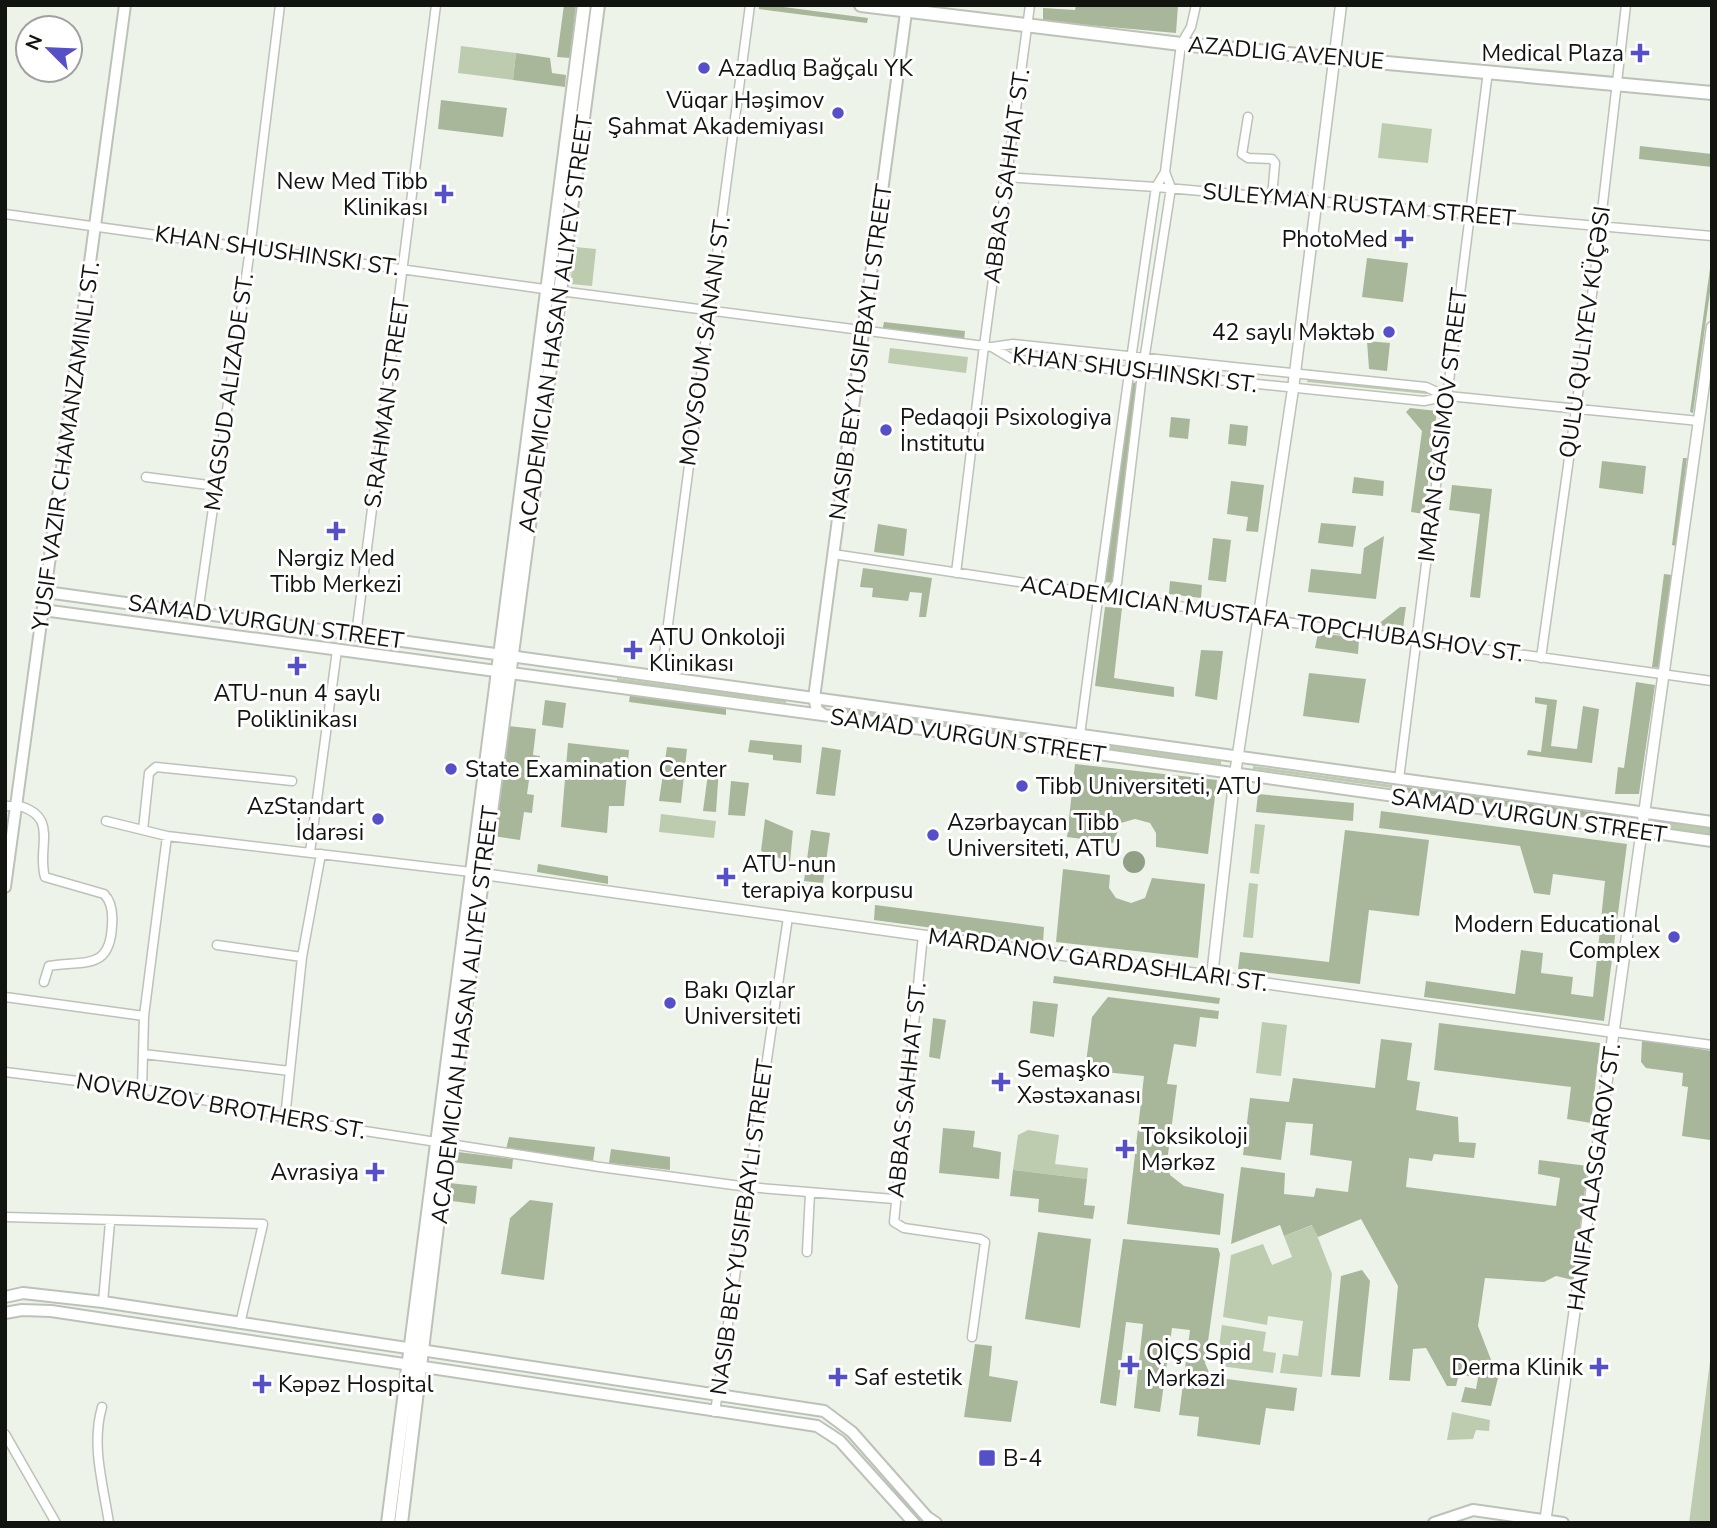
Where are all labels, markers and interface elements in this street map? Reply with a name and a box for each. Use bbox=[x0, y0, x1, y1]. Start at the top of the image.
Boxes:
north arrow bbox=[14, 14, 84, 84]
street label: AZADLIG AVENUE bbox=[1187, 29, 1385, 77]
text: N bbox=[20, 31, 49, 54]
place label: Medical Plaza bbox=[1482, 38, 1624, 69]
marker: Medical Plaza bbox=[1630, 43, 1650, 63]
place label: Azadlıq Bağçalı YK bbox=[718, 53, 913, 84]
marker: Azadlıq Bağçalı YK bbox=[696, 60, 712, 76]
street label: ABBAS SAHHAT ST. bbox=[977, 67, 1037, 285]
place label: Vüqar Həşimov Şahmat Akademiyası bbox=[608, 85, 824, 142]
marker: Vüqar Həşimov Şahmat Akademiyası bbox=[830, 105, 846, 121]
street label: ACADEMICIAN HASAN ALIYEV STREET bbox=[511, 113, 601, 535]
place label: New Med Tibb Klinikası bbox=[276, 166, 428, 223]
street label: SULEYMAN RUSTAM STREET bbox=[1201, 176, 1517, 234]
street label: NASIB BEY YUSIFBAYLI STREET bbox=[822, 182, 900, 522]
marker: New Med Tibb Klinikası bbox=[434, 184, 454, 204]
street label: QULU QULIYEV KÜÇƏSI bbox=[1552, 204, 1618, 460]
street label: MOVSOUM SANANI ST. bbox=[672, 214, 738, 468]
street label: KHAN SHUSHINSKI ST. bbox=[153, 219, 401, 283]
place label: PhotoMed bbox=[1282, 224, 1388, 255]
marker: PhotoMed bbox=[1394, 229, 1414, 249]
street label: YUSIF VAZIR CHAMANZAMINLI ST. bbox=[25, 259, 107, 634]
street label: MAGSUD ALIZADE ST. bbox=[197, 271, 261, 513]
street label: IMRAN GASIMOV STREET bbox=[1411, 286, 1475, 564]
street label: S.RAHMAN STREET bbox=[357, 296, 417, 510]
place label: 42 saylı Məktəb bbox=[1212, 317, 1375, 348]
marker: 42 saylı Məktəb bbox=[1381, 324, 1397, 340]
street label: KHAN SHUSHINSKI ST. bbox=[1011, 340, 1259, 400]
place label: Pedaqoji Psixologiya İnstitutu bbox=[900, 402, 1112, 459]
marker: Pedaqoji Psixologiya İnstitutu bbox=[878, 422, 894, 438]
marker: Nərgiz Med Tibb Merkezi bbox=[326, 521, 346, 541]
place label: Nərgiz Med Tibb Merkezi bbox=[270, 543, 402, 600]
street label: ACADEMICIAN MUSTAFA TOPCHUBASHOV ST. bbox=[1019, 568, 1525, 670]
street label: SAMAD VURGUN STREET bbox=[126, 587, 406, 657]
place label: ATU Onkoloji Klinikası bbox=[649, 622, 785, 679]
marker: ATU Onkoloji Klinikası bbox=[623, 640, 643, 660]
marker: ATU-nun 4 saylı Poliklinikası bbox=[287, 656, 307, 676]
place label: ATU-nun 4 saylı Poliklinikası bbox=[213, 678, 381, 735]
street label: SAMAD VURGUN STREET bbox=[828, 701, 1108, 771]
place label: State Examination Center bbox=[465, 754, 728, 785]
marker: State Examination Center bbox=[443, 761, 459, 777]
place label: Tibb Universiteti, ATU bbox=[1036, 771, 1262, 802]
marker: Tibb Universiteti, ATU bbox=[1014, 778, 1030, 794]
street label: SAMAD VURGUN STREET bbox=[1389, 781, 1669, 851]
place label: AzStandart İdarəsi bbox=[247, 791, 365, 848]
street label: ACADEMICIAN HASAN ALIYEV STREET bbox=[424, 804, 506, 1226]
place label: Azərbaycan Tibb Universiteti, ATU bbox=[947, 807, 1121, 864]
marker: AzStandart İdarəsi bbox=[370, 811, 386, 827]
marker: Azərbaycan Tibb Universiteti, ATU bbox=[925, 827, 941, 843]
place label: ATU-nun terapiya korpusu bbox=[742, 849, 913, 906]
marker: ATU-nun terapiya korpusu bbox=[716, 867, 736, 887]
place label: Modern Educational Complex bbox=[1454, 909, 1660, 966]
street label: MARDANOV GARDASHLARI ST. bbox=[926, 921, 1270, 999]
marker: Modern Educational Complex bbox=[1666, 929, 1682, 945]
place label: Bakı Qızlar Universiteti bbox=[684, 975, 801, 1032]
street label: ABBAS SAHHAT ST. bbox=[880, 981, 934, 1199]
marker: Bakı Qızlar Universiteti bbox=[662, 995, 678, 1011]
street label: HANIFA ALASGAROV ST. bbox=[1560, 1041, 1628, 1313]
place label: Semaşko Xəstəxanası bbox=[1017, 1054, 1141, 1111]
street label: NASIB BEY YUSIFBAYLI STREET bbox=[703, 1057, 781, 1397]
street label: NOVRUZOV BROTHERS ST. bbox=[74, 1065, 368, 1147]
marker: Semaşko Xəstəxanası bbox=[991, 1072, 1011, 1092]
place label: Toksikoloji Mərkəz bbox=[1141, 1121, 1248, 1178]
marker: Toksikoloji Mərkəz bbox=[1115, 1139, 1135, 1159]
place label: Avrasiya bbox=[271, 1157, 359, 1188]
marker: Avrasiya bbox=[365, 1162, 385, 1182]
place label: QİÇS Spid Mərkəzi bbox=[1146, 1337, 1251, 1394]
place label: Derma Klinik bbox=[1451, 1352, 1583, 1383]
marker: QİÇS Spid Mərkəzi bbox=[1120, 1355, 1140, 1375]
marker: Derma Klinik bbox=[1589, 1357, 1609, 1377]
place label: Saf estetik bbox=[854, 1362, 963, 1393]
marker: Saf estetik bbox=[828, 1367, 848, 1387]
place label: Kəpəz Hospital bbox=[278, 1369, 434, 1400]
marker: Kəpəz Hospital bbox=[252, 1374, 272, 1394]
place label: B-4 bbox=[1003, 1443, 1042, 1474]
marker: B-4 bbox=[977, 1448, 997, 1468]

